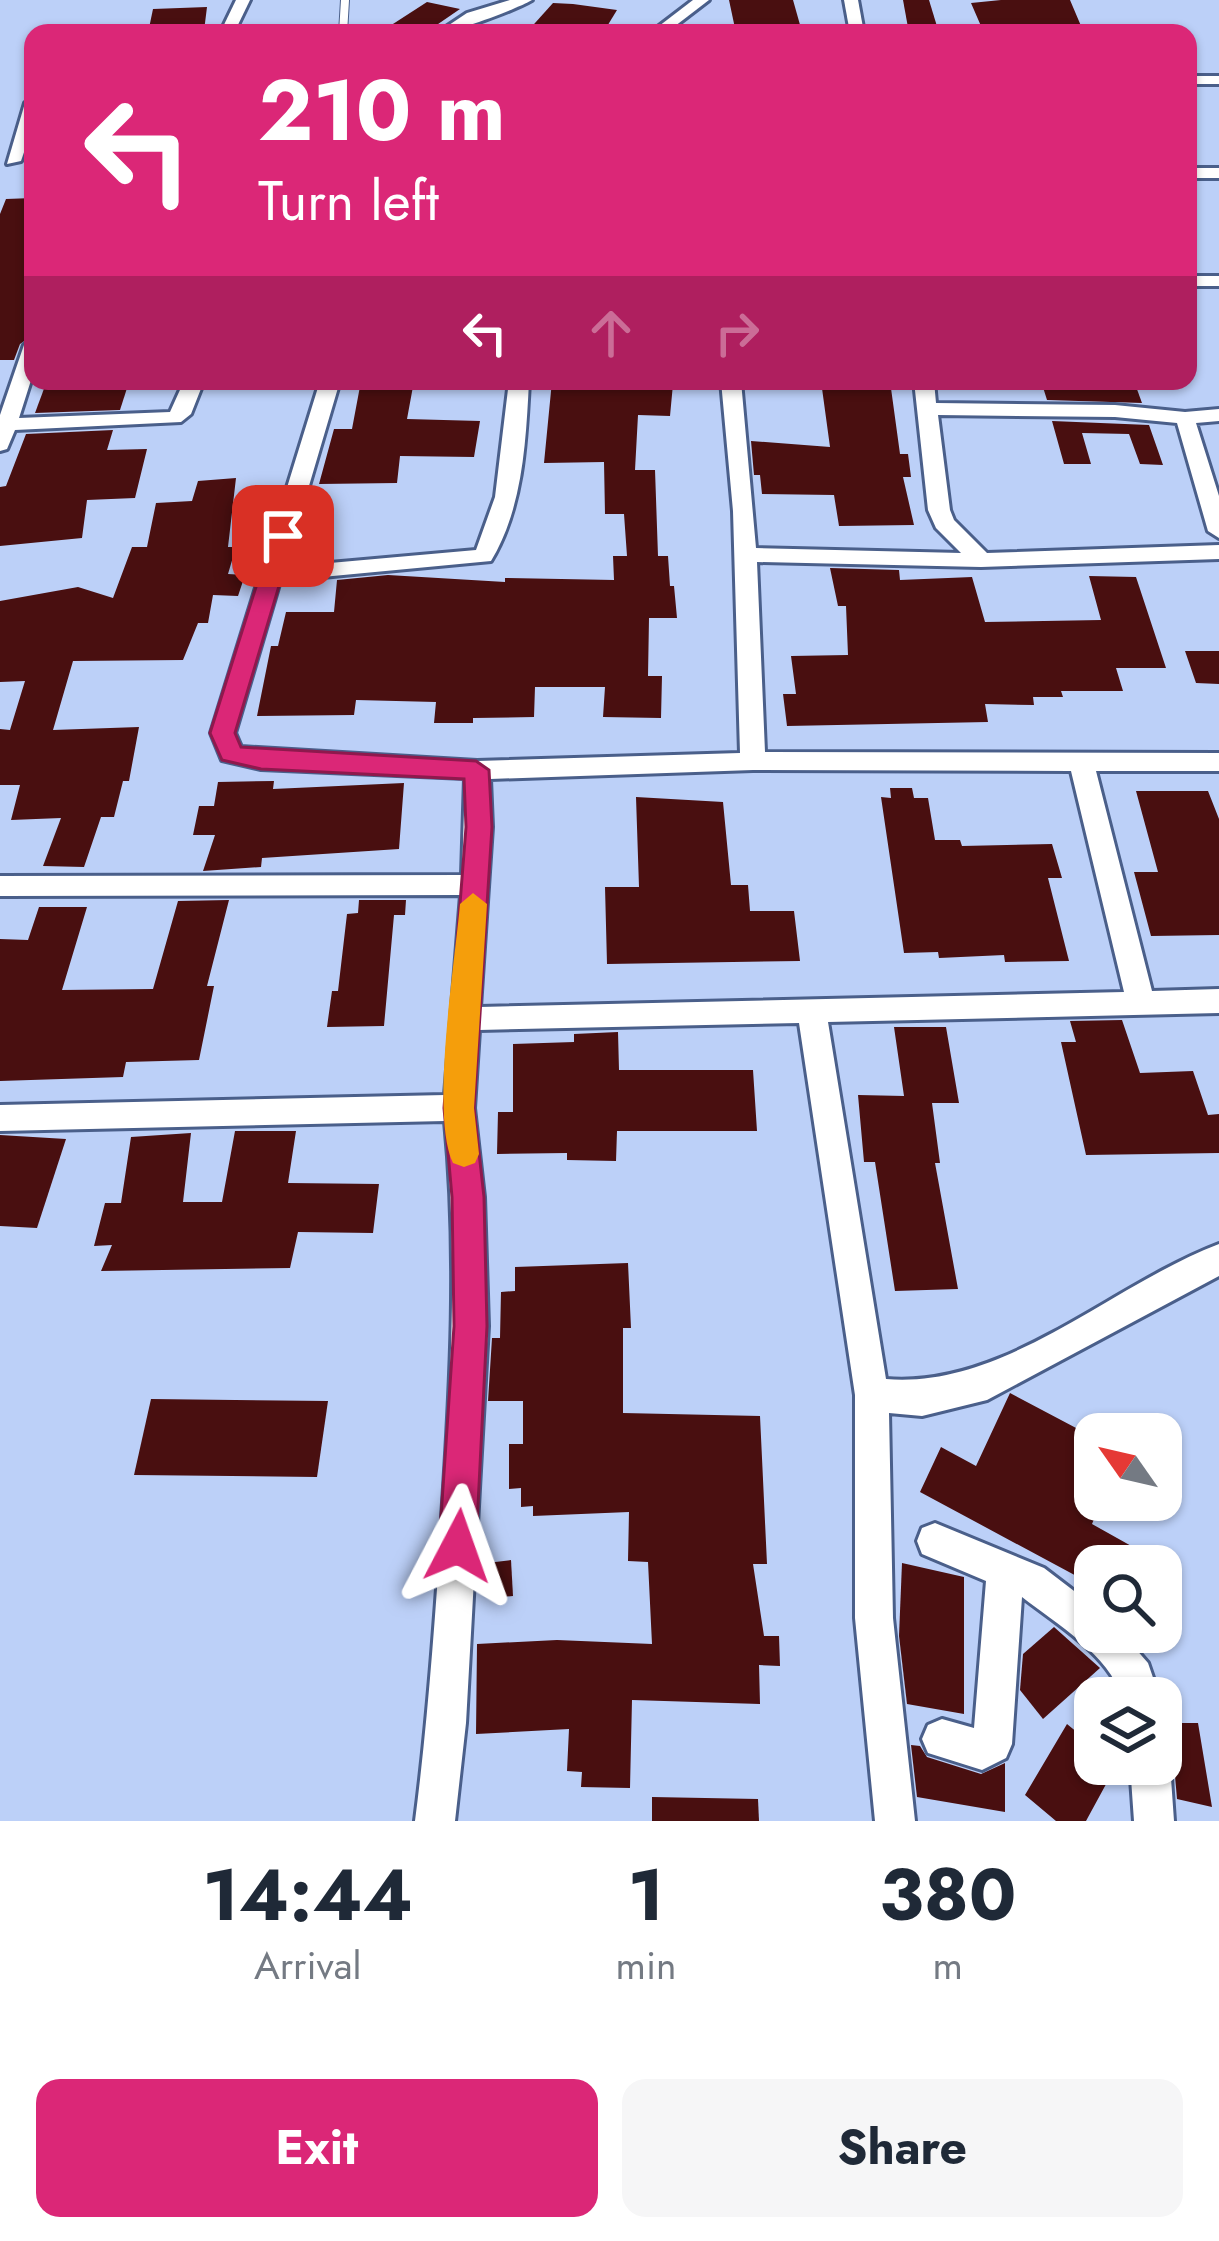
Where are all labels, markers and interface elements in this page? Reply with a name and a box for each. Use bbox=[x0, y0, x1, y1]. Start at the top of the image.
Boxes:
text: 210 m bbox=[258, 50, 506, 172]
icon: left bbox=[60, 72, 216, 228]
text: Turn left bbox=[258, 162, 439, 240]
icon: left bbox=[452, 300, 518, 366]
icon: ahead bbox=[578, 300, 644, 366]
icon: right bbox=[704, 300, 770, 366]
pin bbox=[232, 485, 334, 587]
icon: arrive bbox=[250, 503, 316, 569]
north arrow bbox=[1074, 1413, 1182, 1521]
map controls bbox=[1074, 1413, 1182, 1785]
position arrow bbox=[395, 1483, 521, 1609]
button: search bbox=[1074, 1545, 1182, 1653]
button: layers bbox=[1074, 1677, 1182, 1785]
text: 14:44 bbox=[202, 1843, 413, 1947]
text: 1 bbox=[628, 1843, 664, 1947]
text: 380 bbox=[879, 1843, 1017, 1947]
text: Arrival bbox=[254, 1937, 362, 1994]
text: min bbox=[616, 1937, 677, 1994]
text: m bbox=[933, 1937, 963, 1994]
button: Exit bbox=[36, 2079, 598, 2217]
button: Share bbox=[622, 2079, 1183, 2217]

